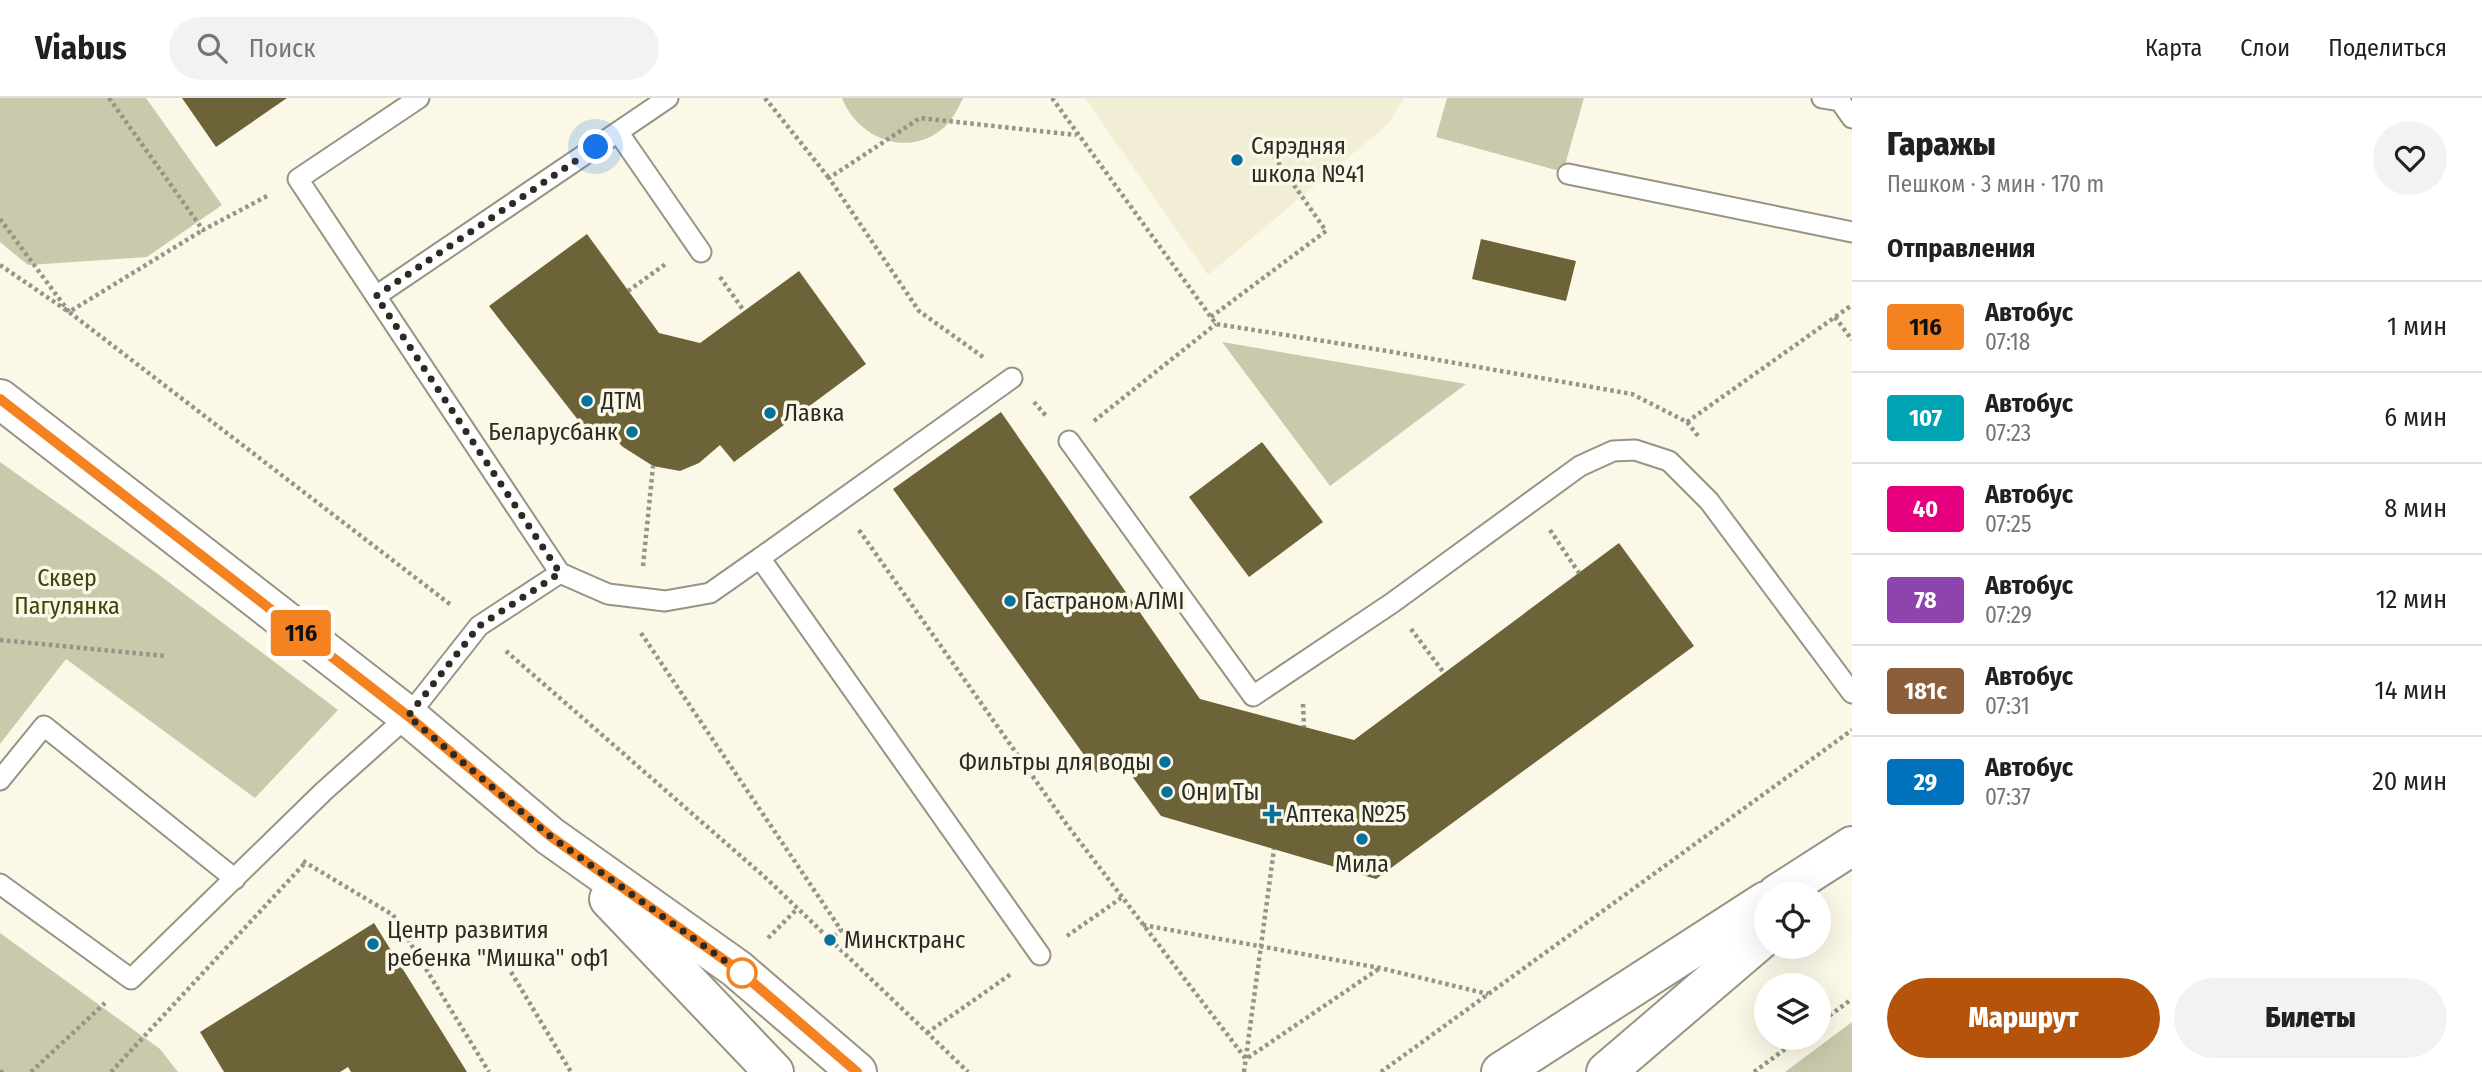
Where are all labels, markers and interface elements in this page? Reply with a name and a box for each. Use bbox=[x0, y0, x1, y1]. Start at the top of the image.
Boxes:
search box bbox=[169, 17, 659, 80]
text: Viabus bbox=[35, 28, 127, 68]
icon: search bbox=[193, 29, 231, 67]
text: Поиск bbox=[249, 33, 315, 64]
text: Карта bbox=[2145, 34, 2202, 62]
text: Слои bbox=[2240, 34, 2290, 62]
text: Поделиться bbox=[2328, 34, 2447, 62]
button: heart bbox=[2373, 121, 2447, 195]
text: Гаражы bbox=[1887, 124, 1996, 164]
your location bbox=[578, 129, 613, 164]
place label: Сярэдняя школа №41 bbox=[1251, 132, 1365, 188]
marker: Сярэдняя школа №41 bbox=[1229, 152, 1245, 168]
text: Пешком · 3 мин · 170 m bbox=[1887, 170, 2104, 198]
text: Отправления bbox=[1887, 233, 2036, 264]
text: Автобус bbox=[1985, 297, 2073, 328]
text: 1 мин bbox=[2387, 311, 2447, 342]
text: 116 bbox=[1909, 313, 1942, 341]
text: 07:18 bbox=[1985, 328, 2030, 356]
place label: ДТМ bbox=[600, 387, 642, 415]
text: Автобус bbox=[1985, 388, 2073, 419]
marker: ДТМ bbox=[579, 393, 595, 409]
place label: Лавка bbox=[784, 399, 845, 427]
text: 6 мин bbox=[2384, 402, 2447, 433]
text: 107 bbox=[1909, 404, 1942, 432]
marker: Лавка bbox=[762, 405, 778, 421]
place label: Беларусбанк bbox=[488, 418, 619, 446]
text: 07:23 bbox=[1985, 419, 2031, 447]
marker: Беларусбанк bbox=[624, 424, 640, 440]
text: Автобус bbox=[1985, 479, 2073, 510]
text: 8 мин bbox=[2384, 493, 2447, 524]
text: 40 bbox=[1913, 495, 1938, 523]
text: 07:25 bbox=[1985, 510, 2031, 538]
park label: Сквер Пагулянка bbox=[14, 564, 120, 620]
text: Автобус bbox=[1985, 570, 2073, 601]
text: 12 мин bbox=[2376, 584, 2447, 615]
text: 78 bbox=[1914, 586, 1937, 614]
place label: Гастраном АЛМІ bbox=[1024, 587, 1184, 615]
marker: Гастраном АЛМІ bbox=[1002, 593, 1018, 609]
text: 07:29 bbox=[1985, 601, 2032, 629]
line badge: 116 bbox=[261, 610, 341, 656]
text: 116 bbox=[285, 619, 317, 647]
text: Автобус bbox=[1985, 661, 2073, 692]
text: 14 мин bbox=[2375, 675, 2447, 706]
text: 181с bbox=[1904, 677, 1947, 705]
text: 07:31 bbox=[1985, 692, 2030, 720]
place label: Фильтры для воды bbox=[959, 748, 1151, 776]
text: Автобус bbox=[1985, 752, 2073, 783]
marker: Фильтры для воды bbox=[1157, 754, 1173, 770]
text: 20 мин bbox=[2372, 766, 2447, 797]
text: 29 bbox=[1914, 768, 1937, 796]
place label: Он и Ты bbox=[1181, 778, 1259, 806]
text: 07:37 bbox=[1985, 783, 2031, 811]
marker: Он и Ты bbox=[1159, 784, 1175, 800]
place label: Аптека №25 bbox=[1286, 800, 1406, 828]
marker: Аптека №25 bbox=[1264, 806, 1280, 822]
marker: Мила bbox=[1354, 831, 1370, 847]
place label: Мила bbox=[1335, 850, 1389, 878]
map controls bbox=[1754, 882, 1831, 1050]
button: locate bbox=[1754, 882, 1831, 959]
place label: Центр развития ребенка "Мишка" оф1 bbox=[387, 916, 609, 972]
place label: Минсктранс bbox=[844, 926, 965, 954]
marker: Минсктранс bbox=[822, 932, 838, 948]
marker: Центр развития ребенка "Мишка" оф1 bbox=[365, 936, 381, 952]
unlabelled marker bbox=[727, 958, 757, 988]
button: layers bbox=[1754, 973, 1831, 1050]
button: Маршрут bbox=[1887, 978, 2160, 1058]
button: Билеты bbox=[2174, 978, 2447, 1058]

